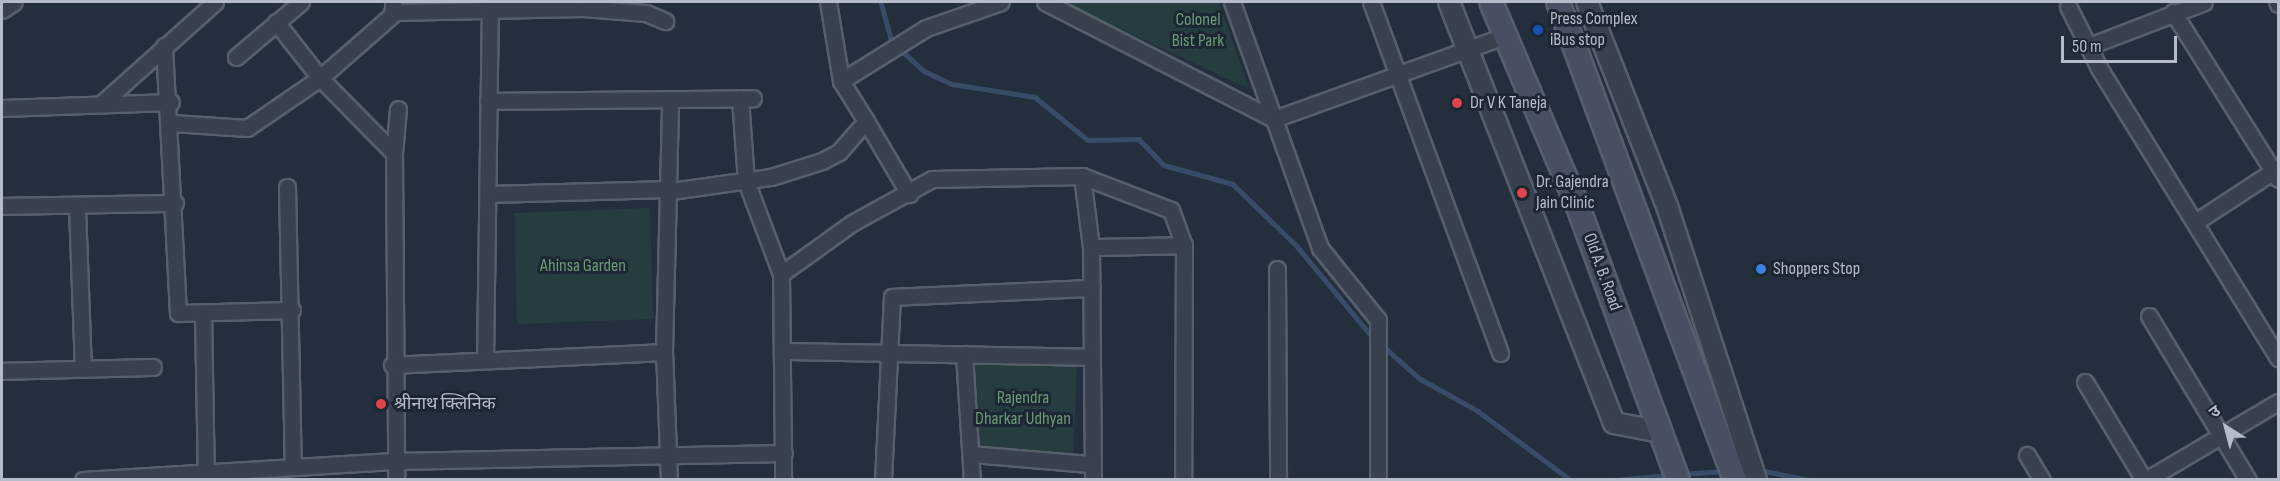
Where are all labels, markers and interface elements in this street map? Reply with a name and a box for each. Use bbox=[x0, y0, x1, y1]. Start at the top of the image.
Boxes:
place label: Press Complex iBus stop bbox=[1550, 9, 1638, 52]
park label: Colonel Bist Park bbox=[1172, 10, 1224, 52]
marker: Press Complex iBus stop bbox=[1531, 23, 1545, 37]
scale bar bbox=[2064, 24, 2180, 62]
text: 50 m bbox=[2072, 36, 2102, 57]
place label: Dr V K Taneja bbox=[1470, 92, 1547, 114]
marker: Dr V K Taneja bbox=[1448, 94, 1466, 112]
place label: Dr. Gajendra Jain Clinic bbox=[1536, 172, 1609, 214]
marker: Dr. Gajendra Jain Clinic bbox=[1513, 184, 1531, 202]
street label: Old A. B. Road bbox=[1578, 230, 1626, 314]
park label: Ahinsa Garden bbox=[540, 255, 626, 277]
place label: Shoppers Stop bbox=[1773, 258, 1860, 280]
marker: Shoppers Stop bbox=[1754, 262, 1768, 276]
park label: Rajendra Dharkar Udhyan bbox=[975, 388, 1071, 430]
place label: श्रीनाथ क्लिनिक bbox=[394, 393, 496, 415]
marker: श्रीनाथ क्लिनिक bbox=[372, 395, 390, 413]
north arrow bbox=[2196, 397, 2256, 457]
text: उ bbox=[2206, 402, 2225, 422]

